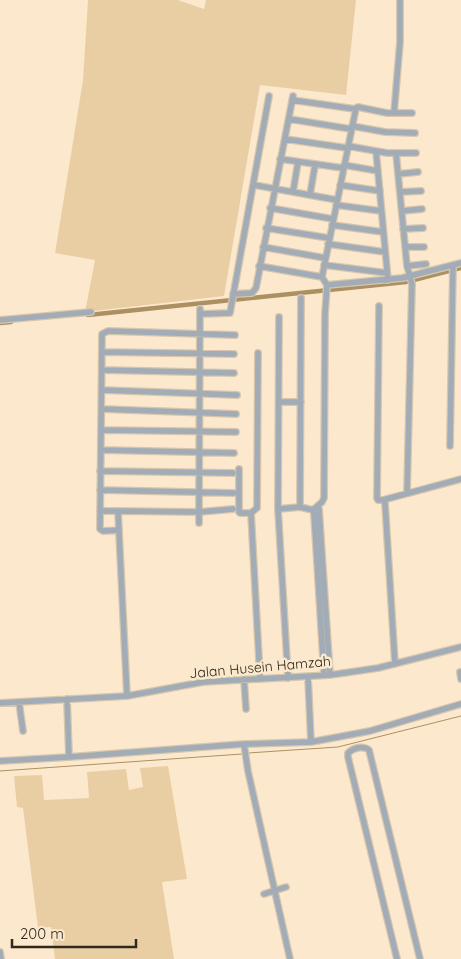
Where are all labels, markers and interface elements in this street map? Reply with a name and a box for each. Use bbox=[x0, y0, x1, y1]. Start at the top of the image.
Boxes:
street label: Jalan Husein Hamzah bbox=[188, 652, 332, 682]
scale bar bbox=[12, 916, 136, 948]
text: 200 m bbox=[20, 924, 64, 943]

